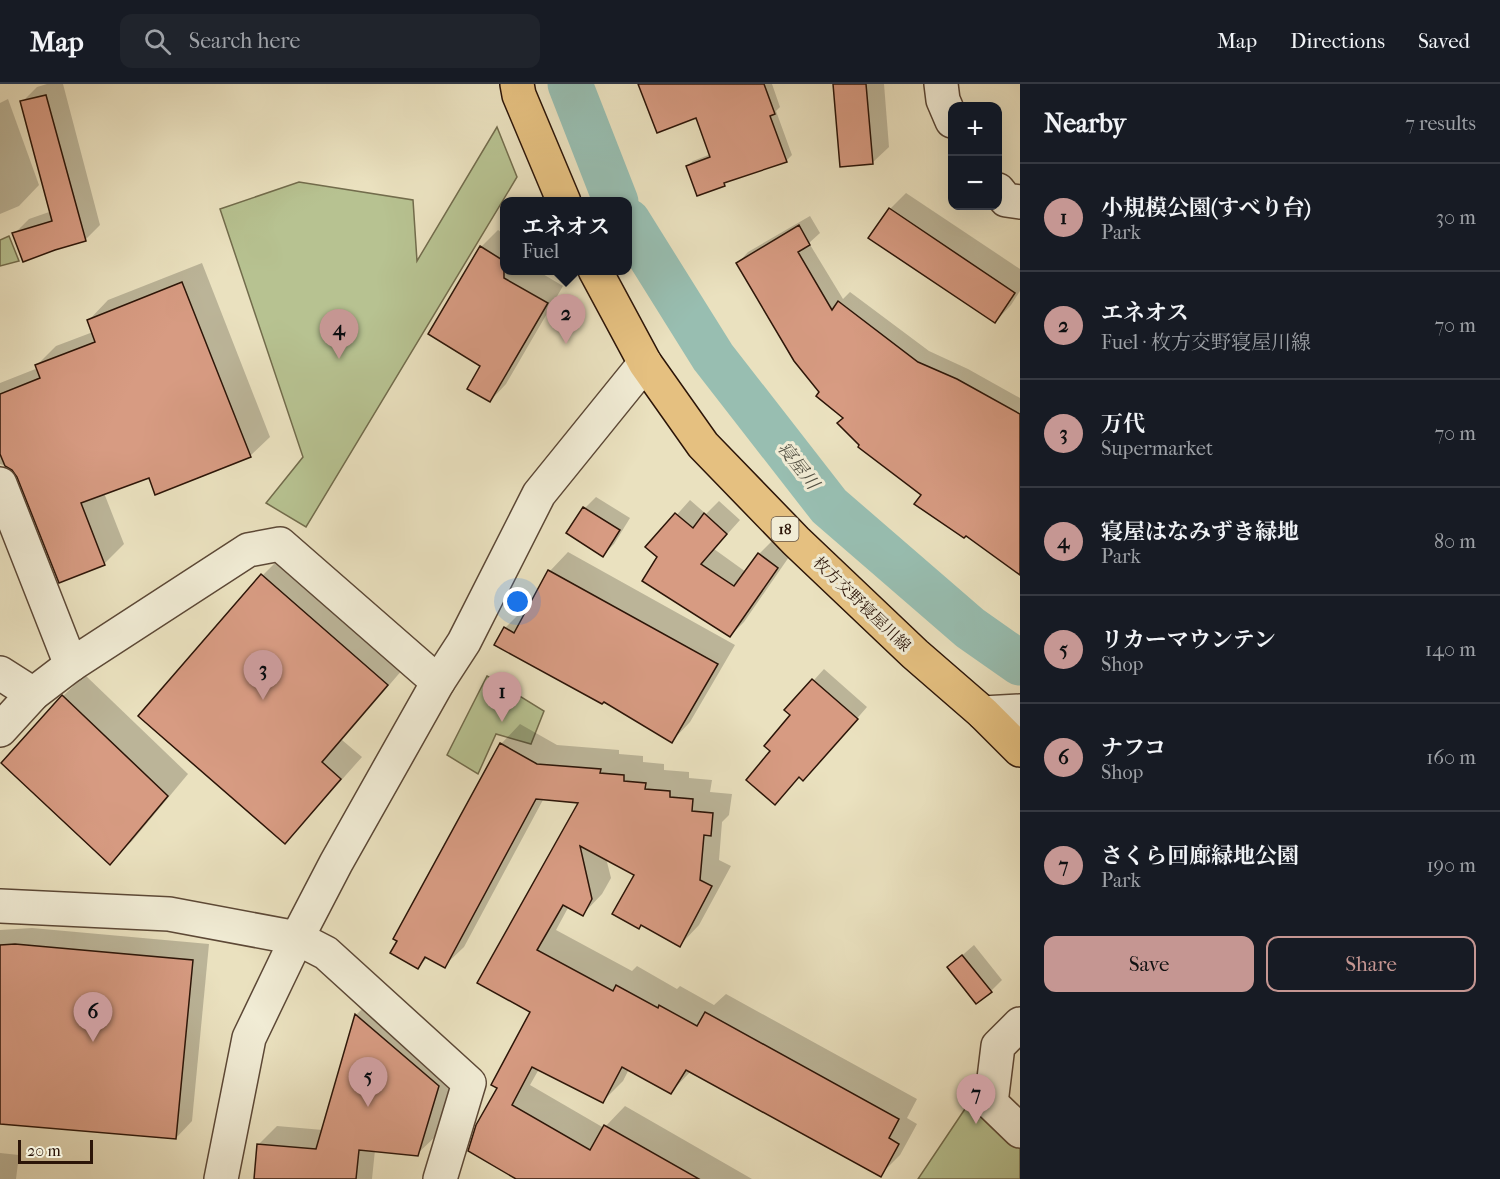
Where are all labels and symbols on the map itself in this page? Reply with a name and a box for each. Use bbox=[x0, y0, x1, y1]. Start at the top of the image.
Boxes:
pin: 2 bbox=[546, 294, 586, 344]
pin: 4 bbox=[320, 310, 358, 359]
water label: 寝屋川 bbox=[773, 438, 824, 495]
road number: 18 bbox=[772, 517, 798, 541]
street label: 枚方交野寝屋川線 bbox=[809, 553, 915, 655]
your location bbox=[503, 587, 532, 616]
pin: 3 bbox=[244, 650, 282, 700]
pin: 1 bbox=[482, 672, 522, 722]
pin: 6 bbox=[74, 992, 112, 1042]
pin: 5 bbox=[348, 1058, 388, 1107]
pin: 7 bbox=[956, 1074, 996, 1124]
scale bar bbox=[18, 1137, 93, 1164]

